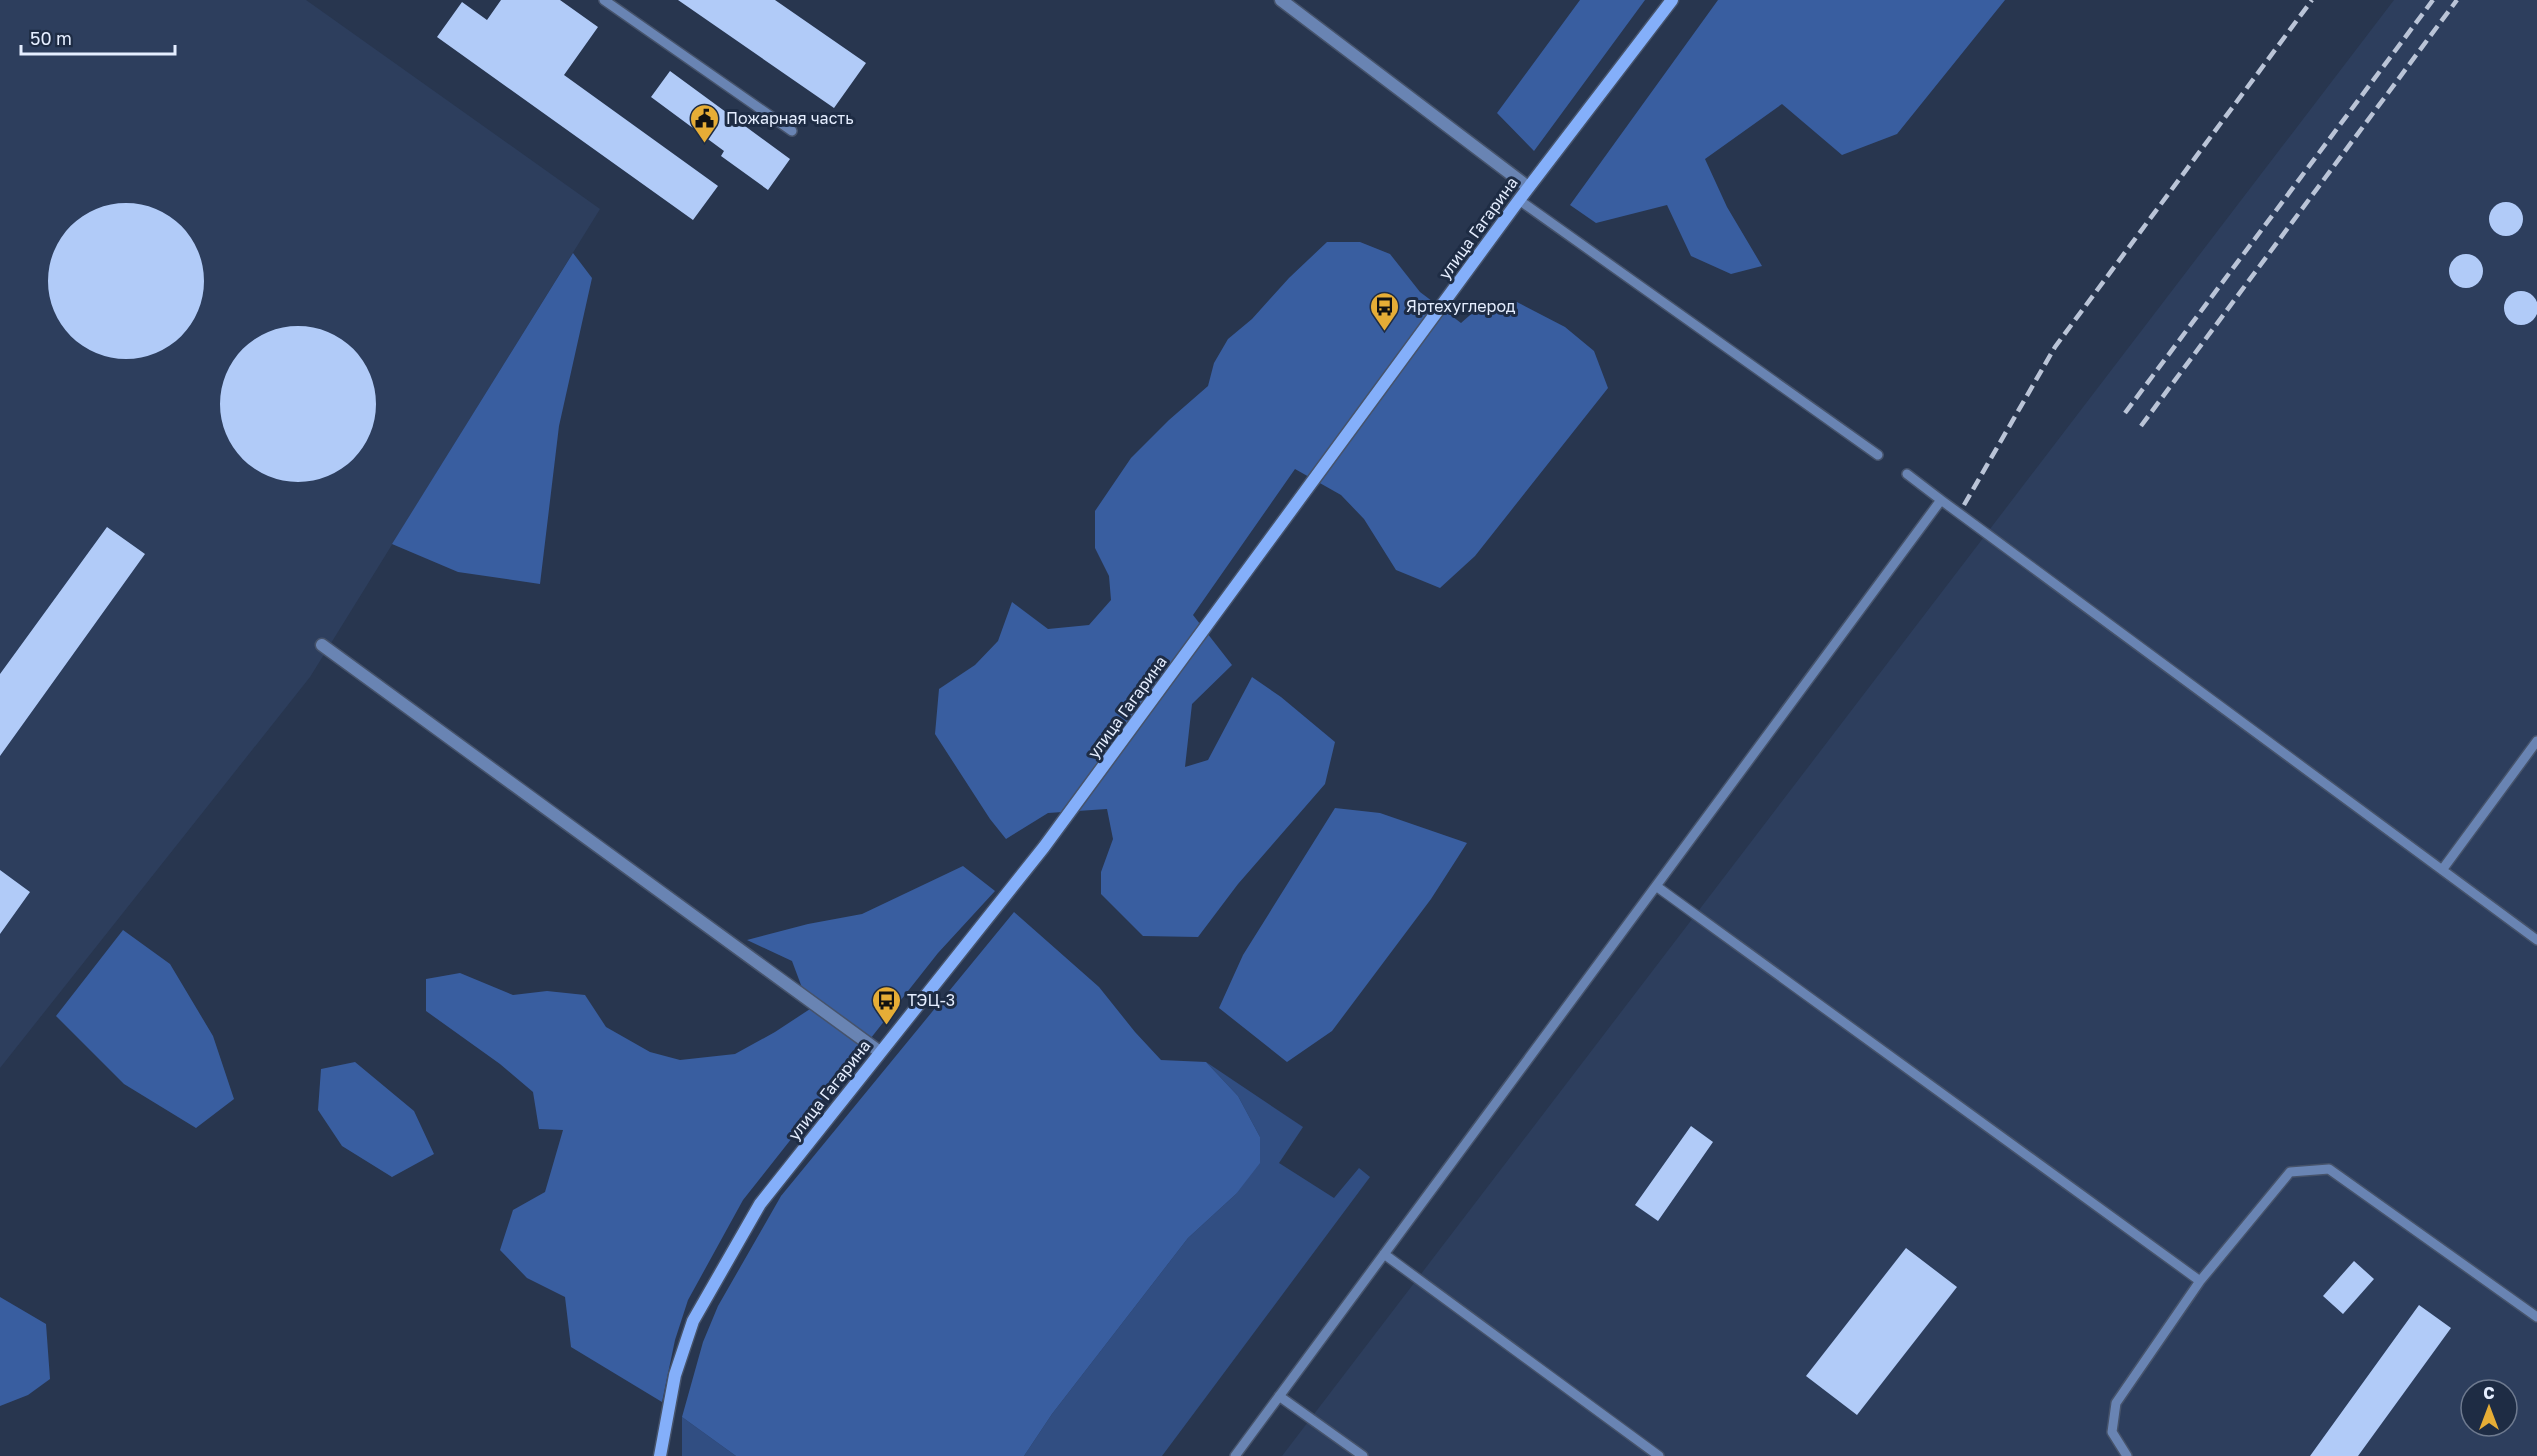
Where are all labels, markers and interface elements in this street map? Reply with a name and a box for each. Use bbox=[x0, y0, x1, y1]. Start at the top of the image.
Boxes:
scale bar bbox=[21, 18, 176, 56]
text: 50 m bbox=[30, 27, 72, 49]
public building icon: Пожарная часть bbox=[689, 102, 721, 144]
place label: Пожарная часть bbox=[726, 108, 854, 128]
street label: улица Гагарина bbox=[1434, 173, 1522, 283]
bus stop icon: Яртехуглерод bbox=[1369, 290, 1401, 332]
place label: Яртехуглерод bbox=[1406, 296, 1516, 316]
street label: улица Гагарина bbox=[1083, 652, 1171, 762]
bus stop icon: ТЭЦ-3 bbox=[870, 984, 902, 1026]
place label: ТЭЦ-3 bbox=[907, 990, 955, 1010]
street label: улица Гагарина bbox=[784, 1036, 874, 1144]
north arrow bbox=[2459, 1378, 2519, 1438]
text: С bbox=[2483, 1383, 2495, 1403]

